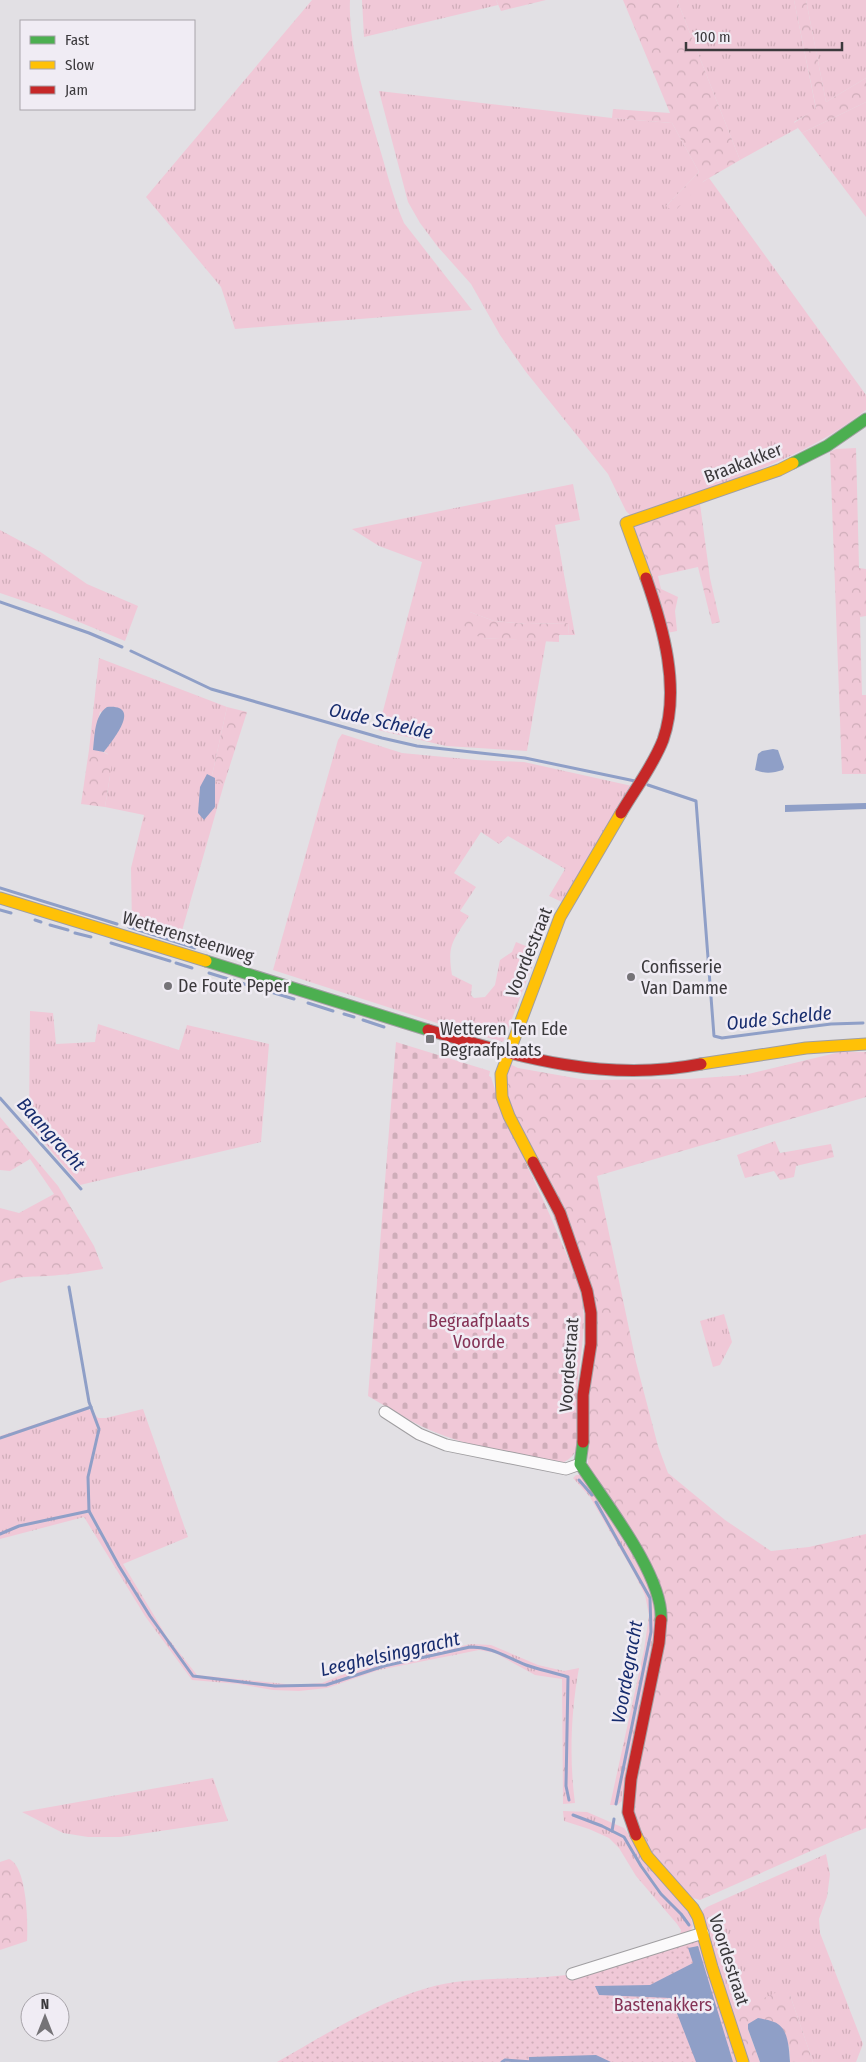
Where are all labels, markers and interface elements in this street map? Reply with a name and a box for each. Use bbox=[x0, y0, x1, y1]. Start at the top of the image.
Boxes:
legend bbox=[20, 20, 195, 110]
scale bar bbox=[686, 20, 842, 52]
text: 100 m bbox=[694, 28, 731, 46]
text: Fast bbox=[65, 31, 89, 49]
text: Slow bbox=[65, 56, 94, 74]
text: Jam bbox=[65, 81, 88, 99]
street label: Braakakker bbox=[701, 438, 786, 488]
water label: Oude Schelde bbox=[327, 698, 435, 744]
street label: Voordestraat bbox=[501, 904, 557, 1000]
street label: Wetterensteenweg bbox=[120, 907, 257, 968]
place label: Confisserie Van Damme bbox=[641, 956, 728, 999]
marker: Confisserie Van Damme bbox=[625, 971, 637, 983]
place label: De Foute Peper bbox=[178, 975, 290, 997]
marker: De Foute Peper bbox=[162, 980, 174, 992]
water label: Oude Schelde bbox=[725, 1001, 833, 1035]
place label: Wetteren Ten Ede Begraafplaats bbox=[440, 1018, 568, 1061]
marker: Wetteren Ten Ede Begraafplaats bbox=[424, 1033, 436, 1045]
water label: Baangracht bbox=[12, 1093, 90, 1176]
park label: Begraafplaats Voorde bbox=[428, 1310, 530, 1353]
street label: Voordestraat bbox=[555, 1317, 583, 1413]
water label: Voordegracht bbox=[607, 1618, 648, 1725]
water label: Leeghelsinggracht bbox=[318, 1627, 463, 1681]
street label: Voordestraat bbox=[704, 1912, 754, 2009]
north arrow bbox=[20, 1992, 70, 2042]
park label: Bastenakkers bbox=[614, 1994, 712, 2016]
text: N bbox=[41, 1996, 49, 2013]

